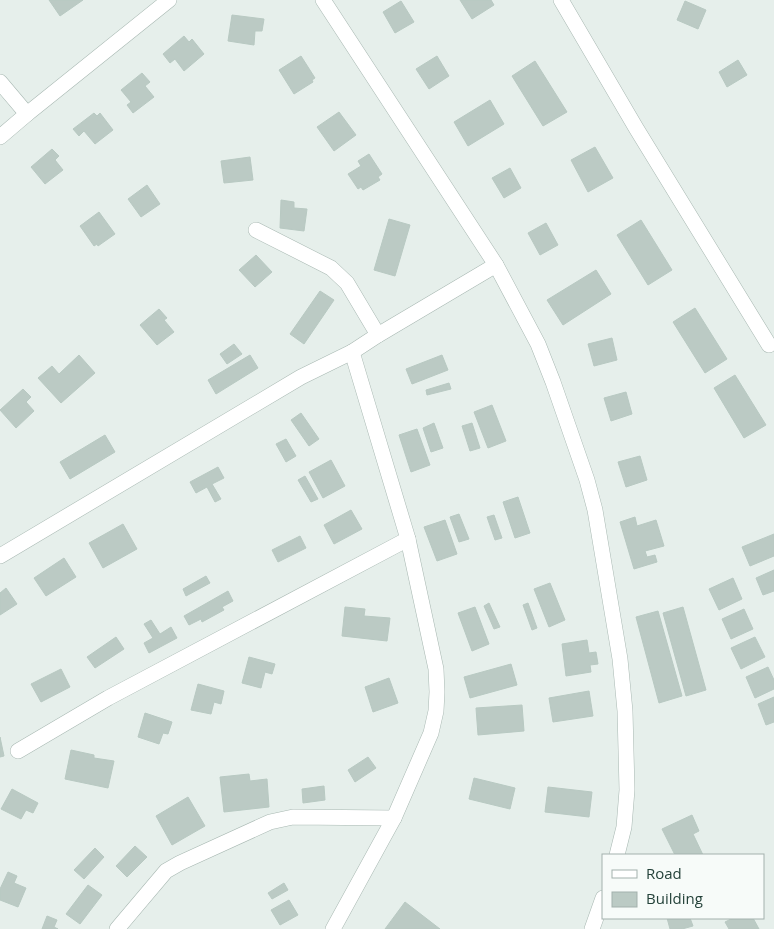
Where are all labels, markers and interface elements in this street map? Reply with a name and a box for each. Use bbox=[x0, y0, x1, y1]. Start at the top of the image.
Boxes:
legend bbox=[602, 854, 764, 919]
text: Road bbox=[646, 863, 682, 883]
text: Building bbox=[646, 888, 703, 908]

